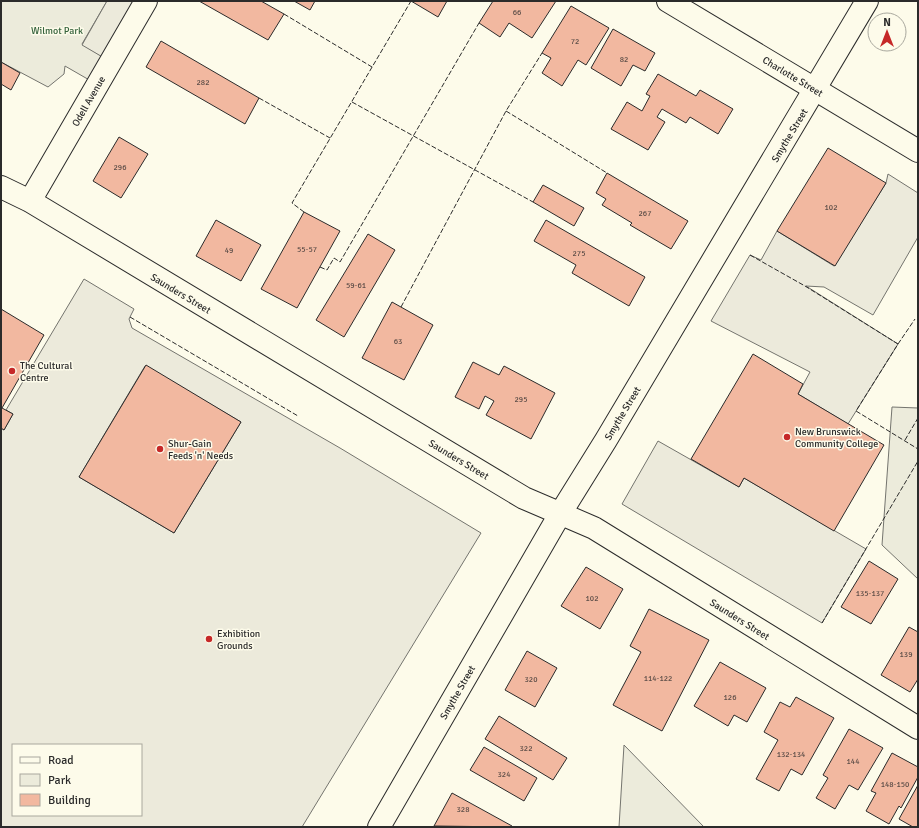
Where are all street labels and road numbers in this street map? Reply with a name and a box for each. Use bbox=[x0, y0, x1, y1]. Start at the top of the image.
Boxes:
street label: Charlotte Street bbox=[760, 54, 825, 100]
street label: Odell Avenue bbox=[70, 74, 108, 129]
street label: Smythe Street bbox=[769, 106, 811, 164]
street label: Saunders Street bbox=[148, 271, 213, 317]
street label: Smythe Street bbox=[602, 384, 644, 442]
street label: Saunders Street bbox=[426, 437, 491, 483]
street label: Saunders Street bbox=[707, 597, 772, 643]
street label: Smythe Street bbox=[438, 663, 478, 722]

